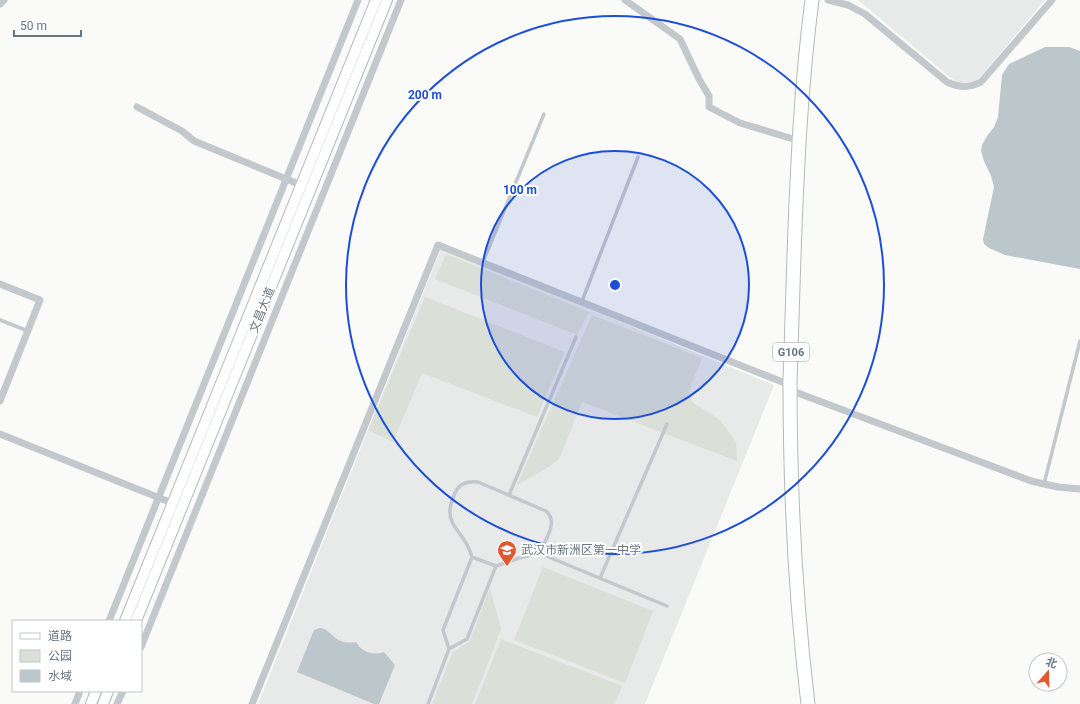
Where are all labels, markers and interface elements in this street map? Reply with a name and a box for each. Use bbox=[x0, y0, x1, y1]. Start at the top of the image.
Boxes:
scale bar bbox=[14, 12, 81, 38]
text: 50 m bbox=[20, 19, 47, 33]
text: 200 m bbox=[408, 88, 442, 102]
text: 100 m bbox=[503, 183, 537, 197]
centre of rings bbox=[608, 278, 622, 292]
street label: 文昌大道 bbox=[247, 285, 277, 335]
road number: G106 bbox=[773, 343, 809, 361]
school or university icon: 武汉市新洲区第一中学 bbox=[496, 539, 518, 567]
place label: 武汉市新洲区第一中学 bbox=[521, 543, 641, 557]
legend bbox=[12, 620, 142, 692]
text: 道路 bbox=[48, 629, 72, 643]
text: 公园 bbox=[48, 649, 72, 663]
north arrow bbox=[1028, 652, 1068, 692]
text: 北 bbox=[1044, 655, 1059, 671]
text: 水域 bbox=[48, 669, 72, 683]

